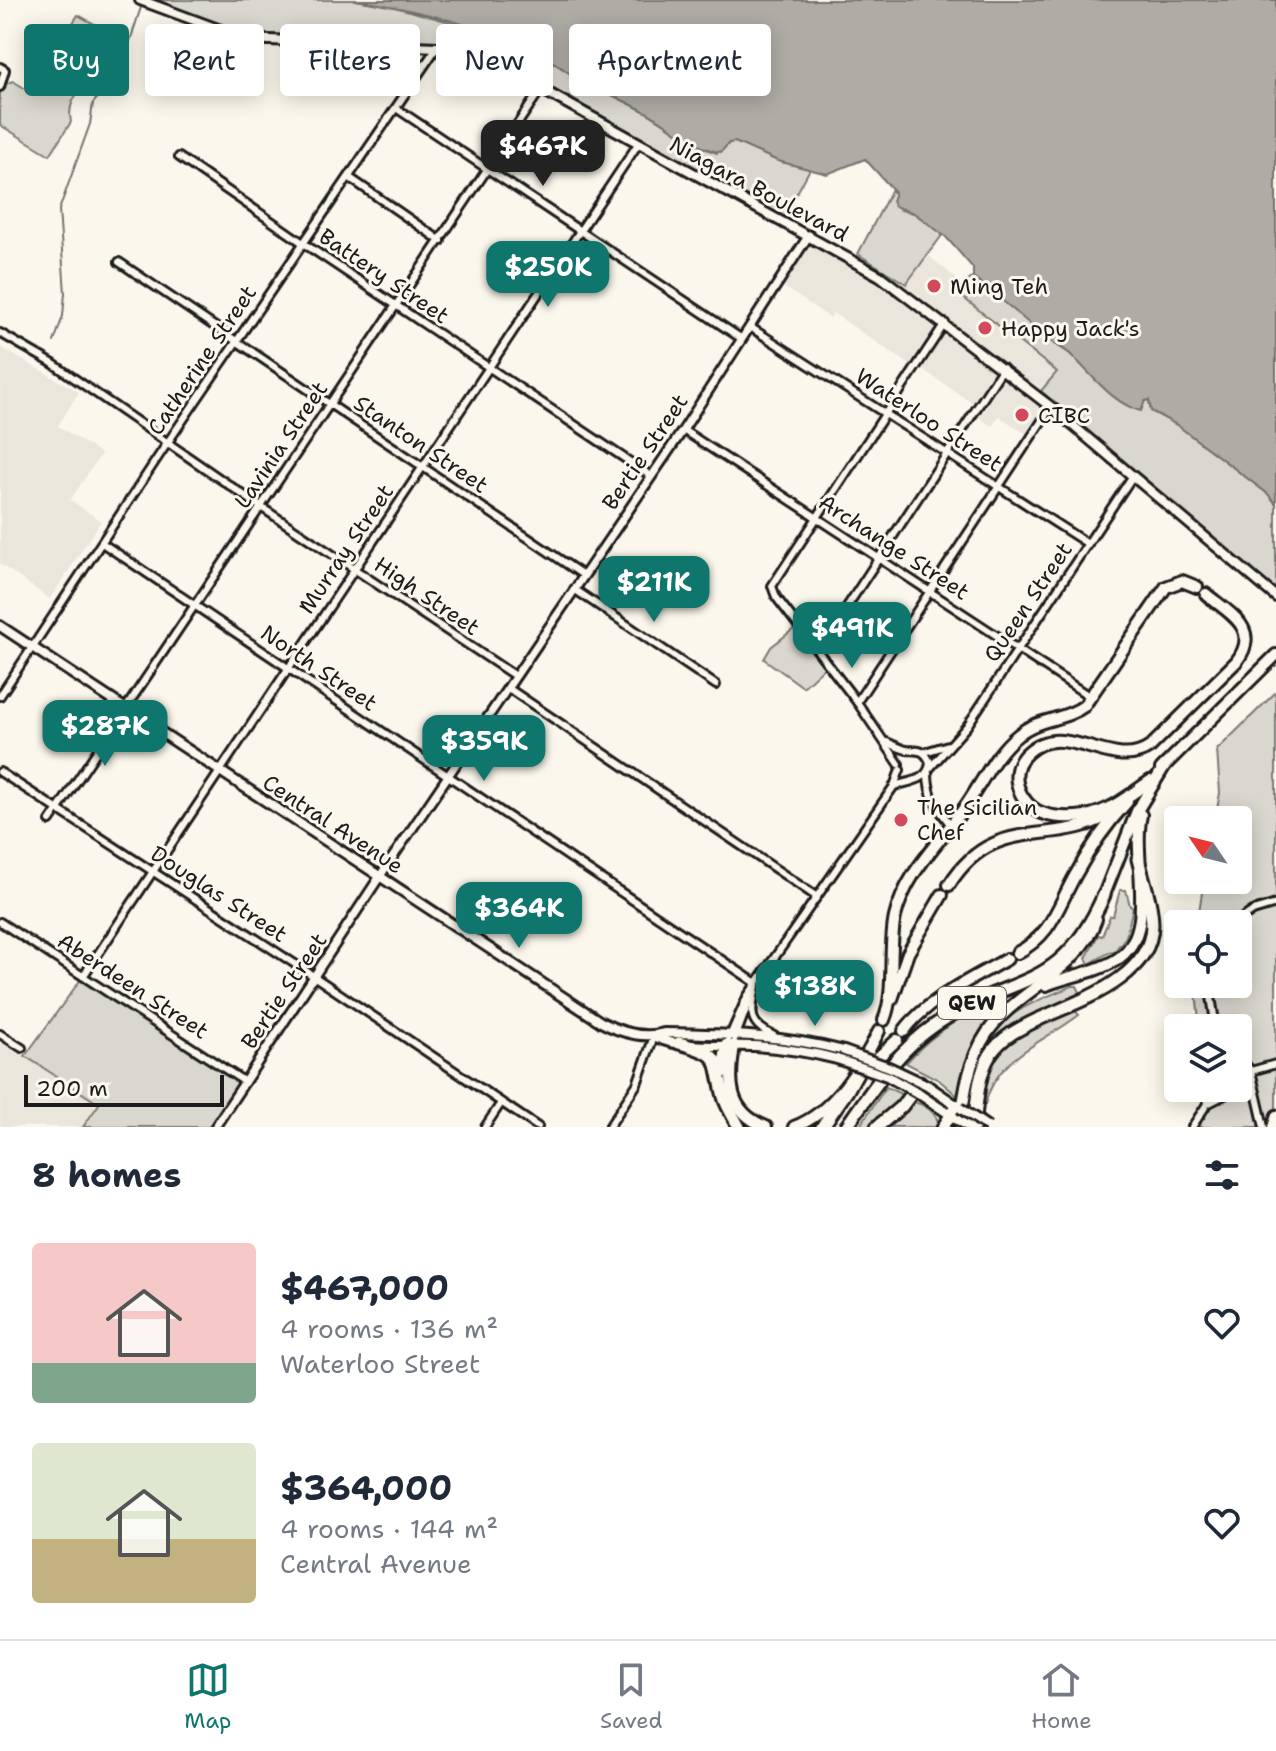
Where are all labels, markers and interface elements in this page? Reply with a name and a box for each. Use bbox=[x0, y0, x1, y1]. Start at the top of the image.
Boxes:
chip: Buy bbox=[24, 24, 129, 96]
chip: Rent bbox=[145, 24, 264, 96]
chip: Filters bbox=[280, 24, 420, 96]
chip: New bbox=[436, 24, 553, 96]
chip: Apartment bbox=[569, 24, 771, 96]
pin: $467K bbox=[487, 120, 599, 188]
text: $467K bbox=[499, 128, 587, 163]
street label: Niagara Boulevard bbox=[664, 130, 854, 248]
street label: Battery Street bbox=[313, 222, 455, 330]
pin: $250K bbox=[492, 241, 604, 309]
text: $250K bbox=[504, 249, 592, 284]
place label: Ming Teh bbox=[950, 272, 1048, 301]
marker: Ming Teh bbox=[925, 277, 943, 295]
street label: Catherine Street bbox=[141, 279, 263, 441]
place label: Happy Jack's bbox=[1001, 314, 1140, 343]
marker: Happy Jack's bbox=[976, 319, 994, 337]
street label: Waterloo Street bbox=[850, 362, 1008, 478]
street label: Lavinia Street bbox=[228, 376, 334, 514]
street label: Stanton Street bbox=[348, 388, 494, 500]
street label: Bertie Street bbox=[595, 388, 695, 516]
place label: CIBC bbox=[1038, 401, 1090, 430]
marker: CIBC bbox=[1013, 406, 1031, 424]
street label: Murray Street bbox=[292, 479, 400, 619]
street label: Archange Street bbox=[813, 487, 975, 607]
street label: Queen Street bbox=[977, 536, 1079, 668]
street label: High Street bbox=[369, 550, 485, 642]
pin: $211K bbox=[598, 556, 710, 624]
text: $211K bbox=[616, 564, 692, 599]
pin: $491K bbox=[796, 602, 908, 670]
text: $491K bbox=[811, 610, 893, 645]
street label: North Street bbox=[255, 618, 383, 718]
pin: $287K bbox=[49, 700, 161, 768]
text: $287K bbox=[60, 708, 150, 743]
pin: $359K bbox=[428, 715, 540, 783]
text: $359K bbox=[440, 723, 528, 758]
street label: Central Avenue bbox=[257, 768, 409, 880]
place label: The Sicilian Chef bbox=[917, 793, 1037, 847]
north arrow bbox=[1164, 806, 1252, 894]
map controls bbox=[1164, 806, 1252, 1102]
marker: The Sicilian Chef bbox=[892, 811, 910, 829]
street label: Douglas Street bbox=[145, 839, 293, 949]
pin: $364K bbox=[463, 882, 575, 950]
text: $364K bbox=[474, 890, 564, 925]
button: locate bbox=[1164, 910, 1252, 998]
street label: Aberdeen Street bbox=[52, 926, 214, 1046]
street label: Bertie Street bbox=[234, 927, 334, 1055]
pin: $138K bbox=[759, 960, 871, 1028]
text: $138K bbox=[774, 968, 856, 1003]
road number: QEW bbox=[938, 987, 1006, 1019]
button: layers bbox=[1164, 1014, 1252, 1102]
scale bar bbox=[24, 1071, 224, 1107]
text: 200 m bbox=[36, 1074, 108, 1103]
text: 8 homes bbox=[32, 1152, 181, 1198]
icon: filters bbox=[1200, 1153, 1244, 1197]
text: $467,000 bbox=[280, 1265, 449, 1311]
icon: home bbox=[96, 1275, 192, 1371]
icon: heart bbox=[1200, 1301, 1244, 1345]
text: 4 rooms · 136 m² bbox=[280, 1311, 498, 1346]
text: Waterloo Street bbox=[280, 1346, 480, 1381]
text: $364,000 bbox=[280, 1465, 452, 1511]
icon: home bbox=[96, 1475, 192, 1571]
icon: heart bbox=[1200, 1501, 1244, 1545]
text: 4 rooms · 144 m² bbox=[280, 1511, 498, 1546]
text: Central Avenue bbox=[280, 1546, 472, 1581]
tab: Map bbox=[184, 1658, 231, 1735]
tab: Saved bbox=[600, 1658, 663, 1735]
tab: Home bbox=[1031, 1658, 1092, 1735]

